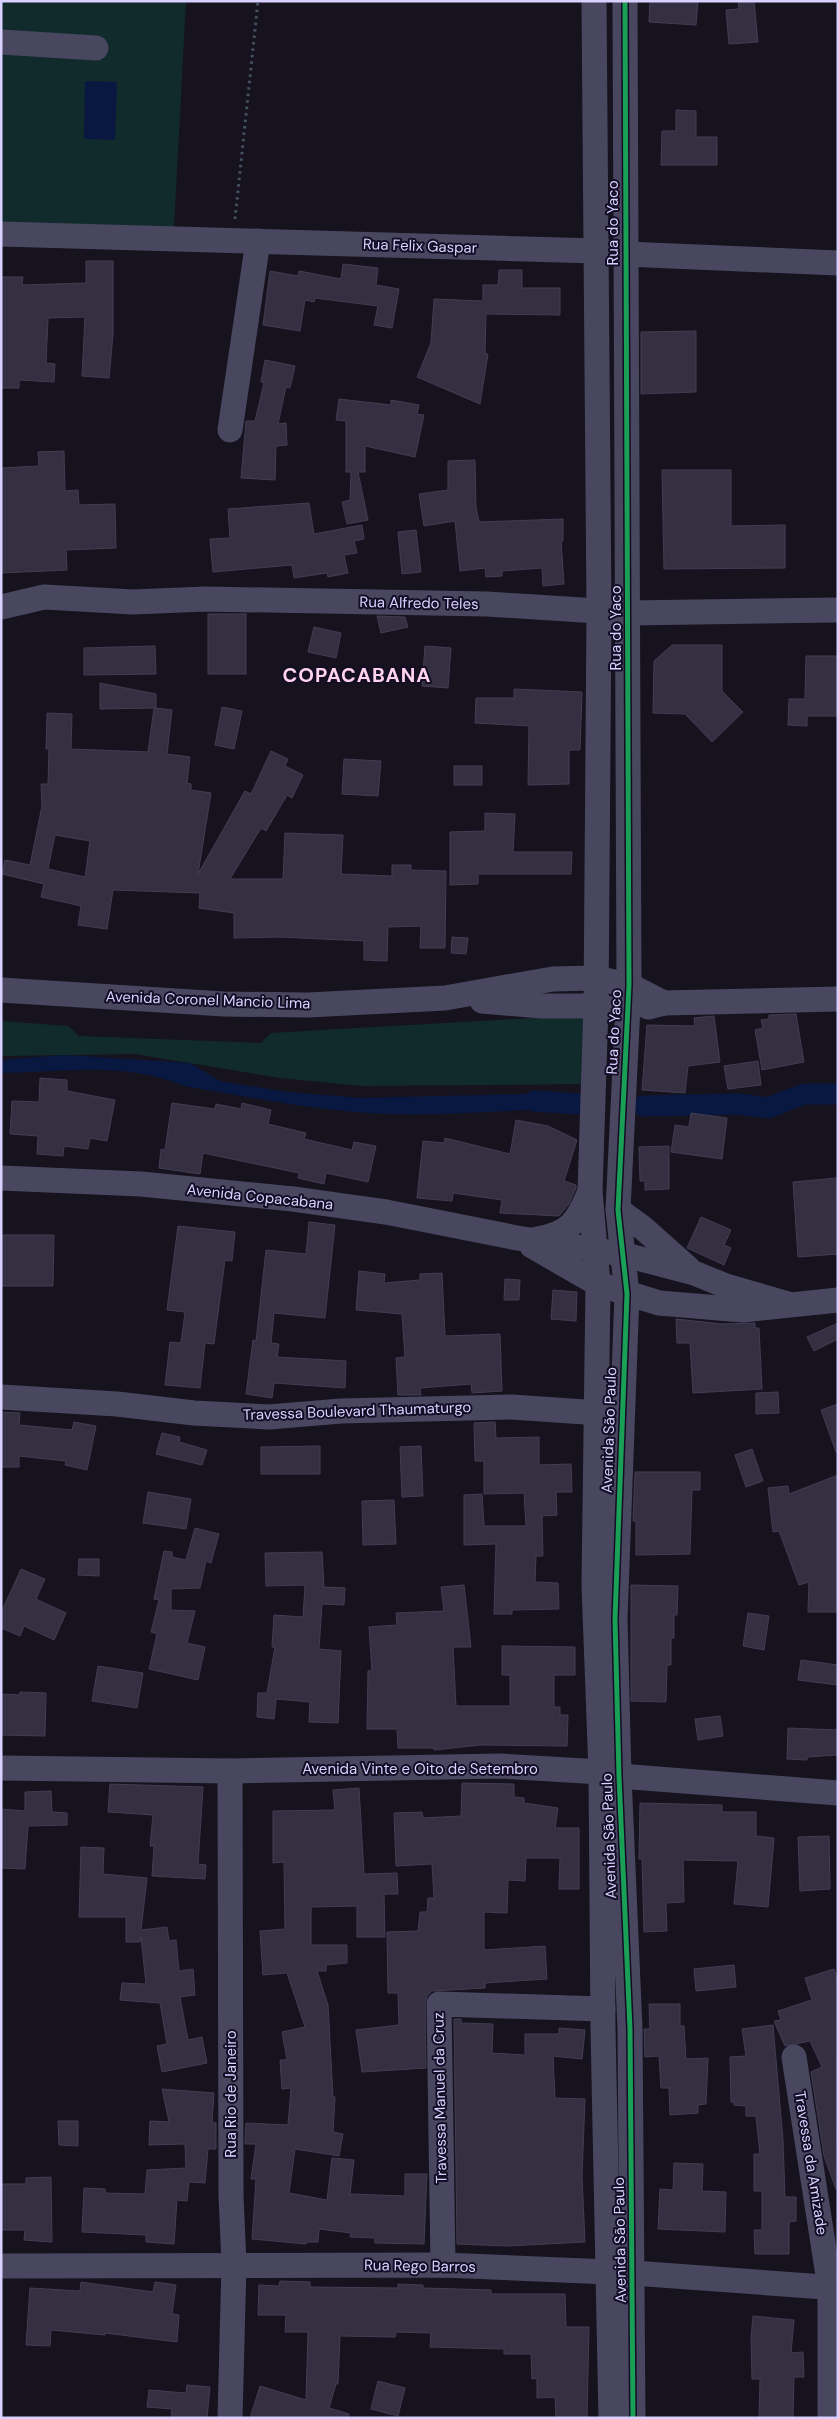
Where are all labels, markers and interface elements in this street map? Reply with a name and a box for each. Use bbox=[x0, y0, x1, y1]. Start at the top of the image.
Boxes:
street label: Rua do Yaco bbox=[603, 180, 623, 266]
street label: Rua Felix Gaspar bbox=[362, 234, 478, 258]
street label: Rua do Yaco bbox=[606, 585, 626, 671]
street label: Rua Alfredo Teles bbox=[359, 592, 479, 614]
district label: COPACABANA bbox=[282, 662, 432, 688]
street label: Avenida Coronel Mancio Lima bbox=[105, 986, 311, 1014]
street label: Rua do Yaco bbox=[602, 989, 626, 1075]
street label: Avenida Copacabana bbox=[186, 1179, 334, 1215]
street label: Avenida São Paulo bbox=[597, 1367, 621, 1493]
street label: Travessa Boulevard Thaumaturgo bbox=[242, 1397, 472, 1425]
street label: Avenida Vinte e Oito de Setembro bbox=[302, 1759, 538, 1779]
street label: Avenida São Paulo bbox=[597, 1773, 621, 1899]
street label: Travessa Manuel da Cruz bbox=[429, 2012, 451, 2184]
street label: Rua Rio de Janeiro bbox=[221, 2030, 241, 2158]
street label: Travessa da Amizade bbox=[790, 2089, 832, 2237]
street label: Avenida São Paulo bbox=[609, 2177, 631, 2303]
street label: Rua Rego Barros bbox=[364, 2255, 476, 2277]

